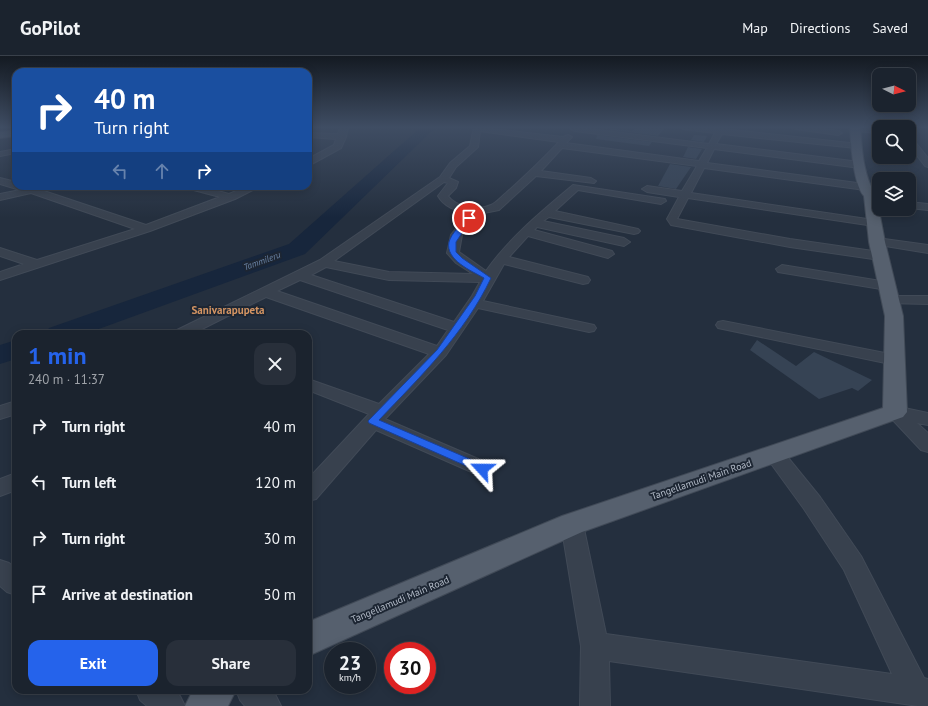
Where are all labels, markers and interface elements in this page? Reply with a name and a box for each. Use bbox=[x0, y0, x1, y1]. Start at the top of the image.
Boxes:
text: GoPilot bbox=[20, 16, 80, 40]
text: Map bbox=[742, 19, 768, 37]
text: Directions bbox=[790, 19, 850, 37]
text: Saved bbox=[872, 19, 908, 37]
north arrow bbox=[872, 68, 916, 112]
map controls bbox=[872, 68, 916, 216]
text: 40 m bbox=[94, 80, 155, 117]
icon: right bbox=[28, 84, 80, 136]
text: Turn right bbox=[94, 116, 169, 139]
button: search bbox=[872, 120, 916, 164]
icon: left bbox=[109, 160, 131, 182]
icon: ahead bbox=[151, 160, 173, 182]
icon: right bbox=[193, 160, 215, 182]
button: layers bbox=[872, 172, 916, 216]
pin bbox=[452, 201, 486, 235]
icon: arrive bbox=[458, 207, 480, 229]
water label: Tammileru bbox=[242, 249, 282, 272]
district label: Sanivarapupeta bbox=[192, 303, 264, 317]
text: 1 min bbox=[28, 340, 87, 371]
button: close bbox=[254, 343, 296, 385]
text: 240 m · 11:37 bbox=[28, 371, 105, 388]
icon: right bbox=[28, 415, 50, 437]
text: Turn right bbox=[62, 417, 125, 436]
text: 40 m bbox=[263, 417, 296, 436]
position arrow bbox=[461, 448, 503, 490]
street label: Tangellamudi Main Road bbox=[649, 456, 753, 503]
icon: left bbox=[28, 471, 50, 493]
text: Turn left bbox=[62, 473, 116, 492]
text: 120 m bbox=[255, 473, 296, 492]
icon: right bbox=[28, 527, 50, 549]
text: Turn right bbox=[62, 529, 125, 548]
text: 30 m bbox=[263, 529, 296, 548]
street label: Tangellamudi Main Road bbox=[349, 573, 451, 626]
icon: arrive bbox=[28, 583, 50, 605]
text: Arrive at destination bbox=[62, 585, 193, 604]
text: 50 m bbox=[263, 585, 296, 604]
button: Exit bbox=[28, 640, 158, 686]
button: Share bbox=[166, 640, 296, 686]
speed limit sign: 30 bbox=[384, 642, 436, 694]
text: 23 bbox=[339, 650, 361, 676]
text: km/h bbox=[339, 671, 361, 684]

